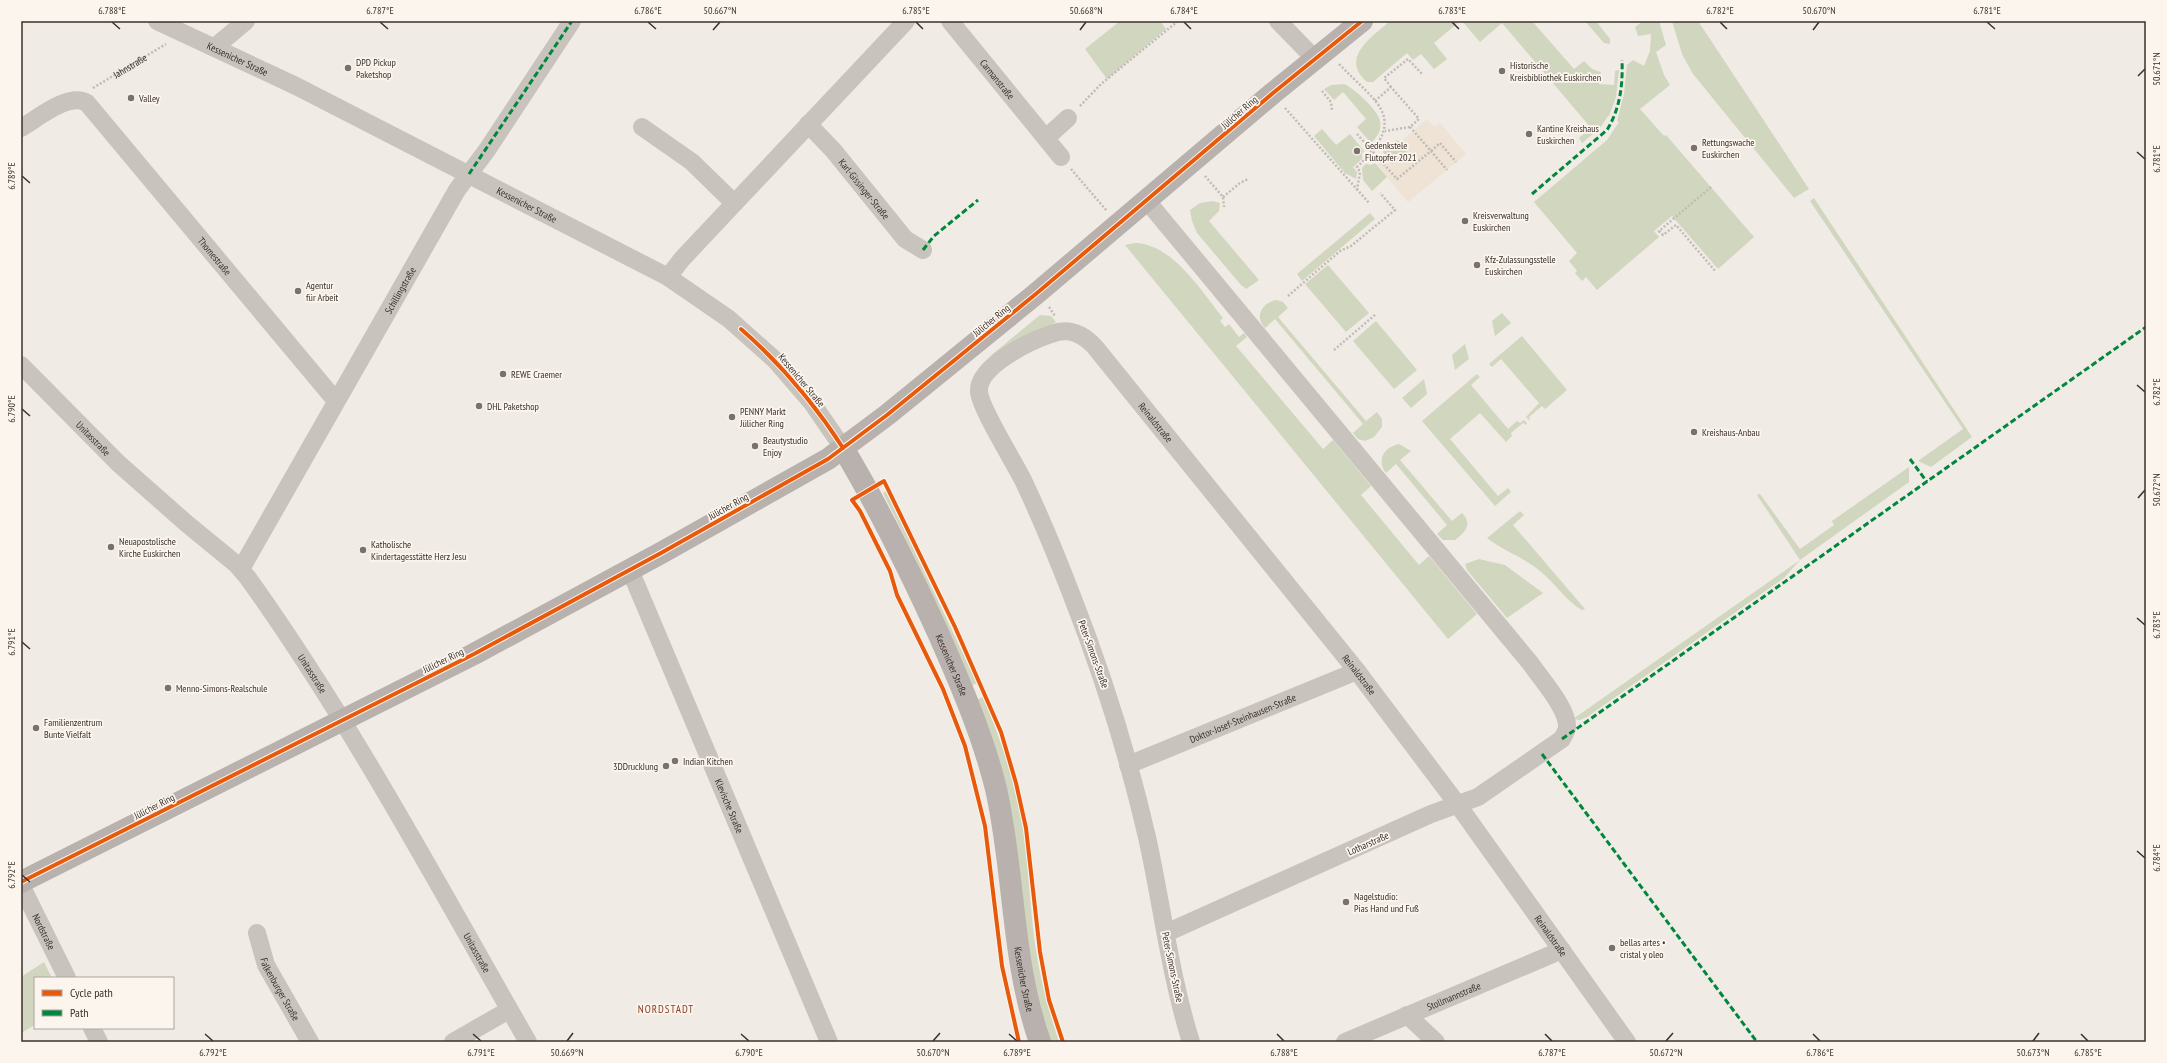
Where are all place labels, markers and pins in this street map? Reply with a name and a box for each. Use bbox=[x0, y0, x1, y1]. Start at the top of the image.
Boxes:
place label: DPD Pickup Paketshop bbox=[356, 56, 396, 81]
place label: Historische Kreisbibliothek Euskirchen bbox=[1510, 59, 1601, 84]
marker: DPD Pickup Paketshop bbox=[343, 63, 353, 73]
marker: Historische Kreisbibliothek Euskirchen bbox=[1497, 66, 1507, 76]
place label: Valley bbox=[138, 92, 160, 105]
marker: Valley bbox=[126, 93, 136, 103]
place label: Kantine Kreishaus Euskirchen bbox=[1537, 122, 1600, 147]
marker: Kantine Kreishaus Euskirchen bbox=[1524, 129, 1534, 139]
place label: Rettungswache Euskirchen bbox=[1702, 136, 1754, 161]
place label: Gedenkstele Flutopfer 2021 bbox=[1365, 139, 1417, 164]
marker: Rettungswache Euskirchen bbox=[1689, 143, 1699, 153]
marker: Gedenkstele Flutopfer 2021 bbox=[1352, 146, 1362, 156]
place label: Kreisverwaltung Euskirchen bbox=[1473, 209, 1529, 234]
marker: Kreisverwaltung Euskirchen bbox=[1460, 216, 1470, 226]
place label: Kfz-Zulassungsstelle Euskirchen bbox=[1485, 253, 1556, 278]
marker: Kfz-Zulassungsstelle Euskirchen bbox=[1472, 260, 1482, 270]
place label: Agentur für Arbeit bbox=[306, 279, 339, 304]
marker: Agentur für Arbeit bbox=[293, 286, 303, 296]
place label: REWE Craemer bbox=[511, 368, 562, 381]
marker: REWE Craemer bbox=[498, 369, 508, 379]
place label: DHL Paketshop bbox=[487, 400, 539, 413]
marker: DHL Paketshop bbox=[474, 401, 484, 411]
place label: PENNY Markt Jülicher Ring bbox=[739, 405, 786, 430]
marker: PENNY Markt Jülicher Ring bbox=[727, 412, 737, 422]
place label: Kreishaus-Anbau bbox=[1702, 426, 1760, 439]
marker: Kreishaus-Anbau bbox=[1689, 427, 1699, 437]
place label: Beautystudio Enjoy bbox=[763, 434, 808, 459]
marker: Beautystudio Enjoy bbox=[750, 441, 760, 451]
place label: Neuapostolische Kirche Euskirchen bbox=[119, 535, 180, 560]
place label: Katholische Kindertagesstätte Herz Jesu bbox=[371, 538, 466, 563]
marker: Neuapostolische Kirche Euskirchen bbox=[106, 542, 116, 552]
marker: Katholische Kindertagesstätte Herz Jesu bbox=[358, 545, 368, 555]
place label: Menno-Simons-Realschule bbox=[176, 682, 267, 695]
marker: Menno-Simons-Realschule bbox=[163, 683, 173, 693]
place label: Familienzentrum Bunte Vielfalt bbox=[44, 716, 102, 741]
marker: Familienzentrum Bunte Vielfalt bbox=[31, 723, 41, 733]
place label: Indian Kitchen bbox=[683, 755, 733, 768]
marker: Indian Kitchen bbox=[670, 756, 680, 766]
place label: 3DDruckJung bbox=[613, 760, 658, 773]
marker: 3DDruckJung bbox=[661, 761, 671, 771]
place label: Nagelstudio: Pias Hand und Fuß bbox=[1354, 890, 1419, 915]
marker: Nagelstudio: Pias Hand und Fuß bbox=[1341, 897, 1351, 907]
place label: bellas artes • cristal y oleo bbox=[1620, 936, 1666, 961]
marker: bellas artes • cristal y oleo bbox=[1607, 943, 1617, 953]

